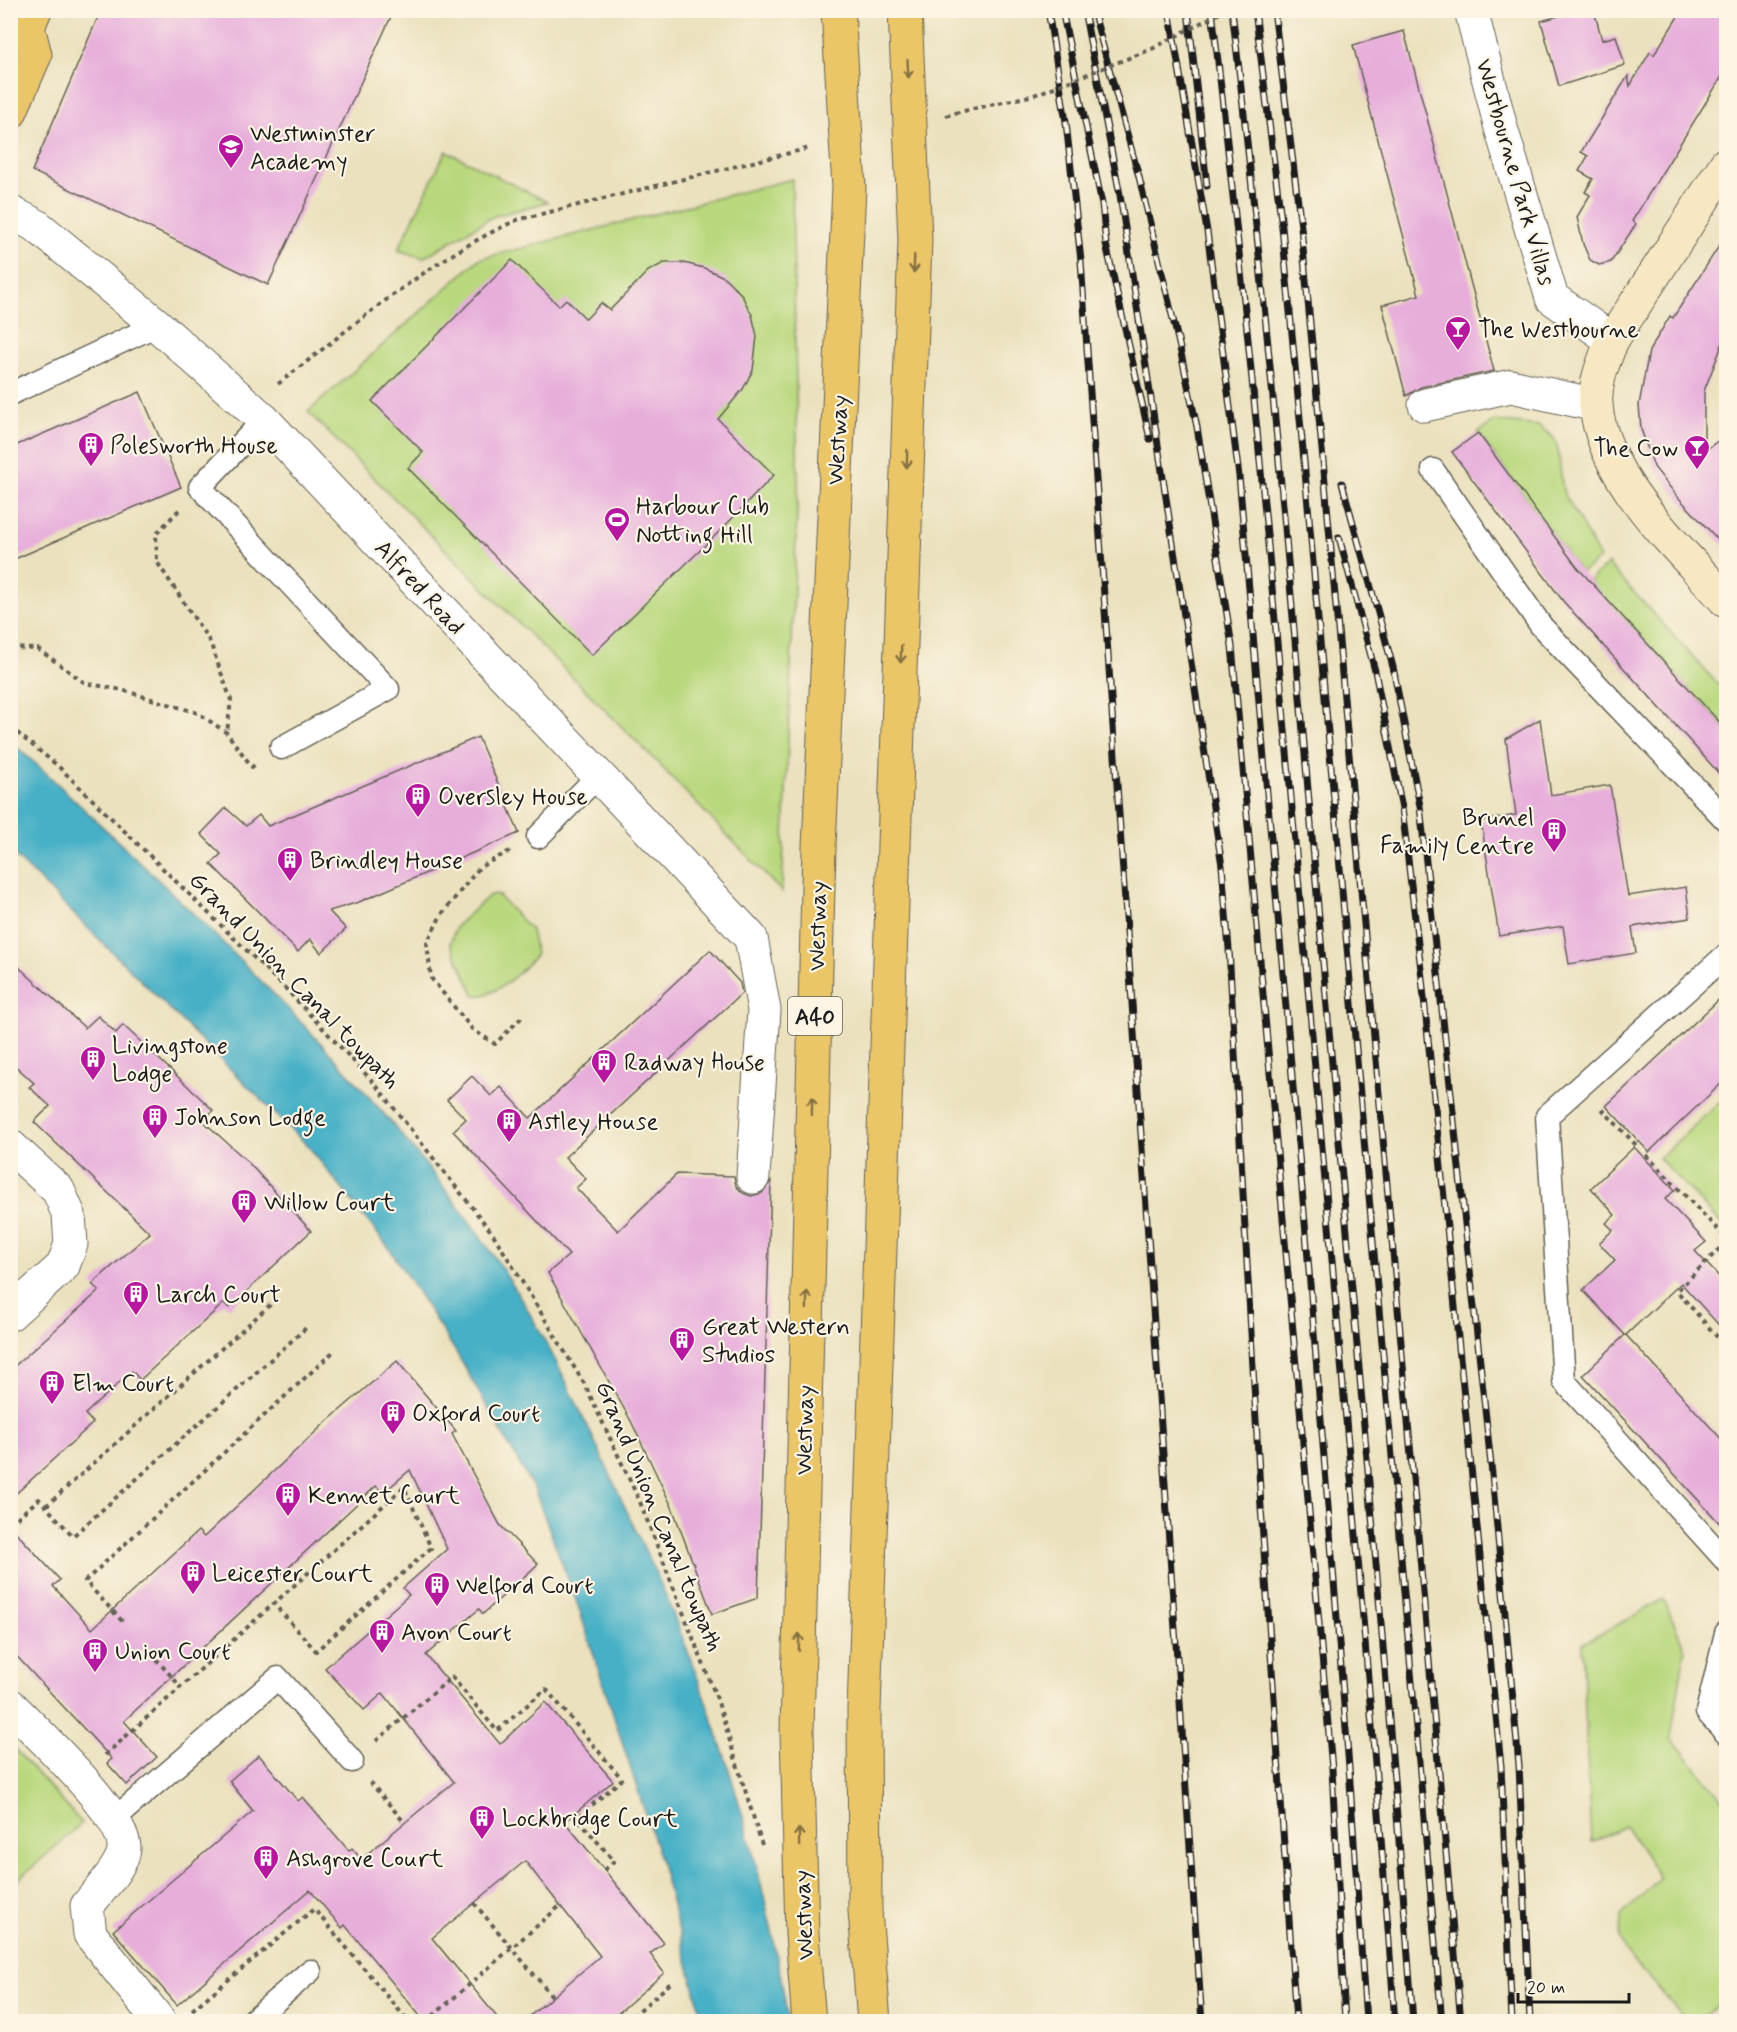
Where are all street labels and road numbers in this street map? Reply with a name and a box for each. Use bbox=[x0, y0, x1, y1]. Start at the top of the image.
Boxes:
street label: Westbourne Park Villas bbox=[1467, 56, 1562, 290]
street label: Westway bbox=[821, 394, 856, 486]
street label: Alfred Road bbox=[367, 534, 471, 642]
street label: Grand Union Canal towpath bbox=[182, 866, 406, 1097]
street label: Westway bbox=[802, 881, 835, 971]
road number: A40 bbox=[788, 997, 842, 1035]
street label: Grand Union Canal towpath bbox=[587, 1377, 730, 1657]
street label: Westway bbox=[789, 1385, 822, 1475]
street label: Westway bbox=[787, 1869, 822, 1961]

